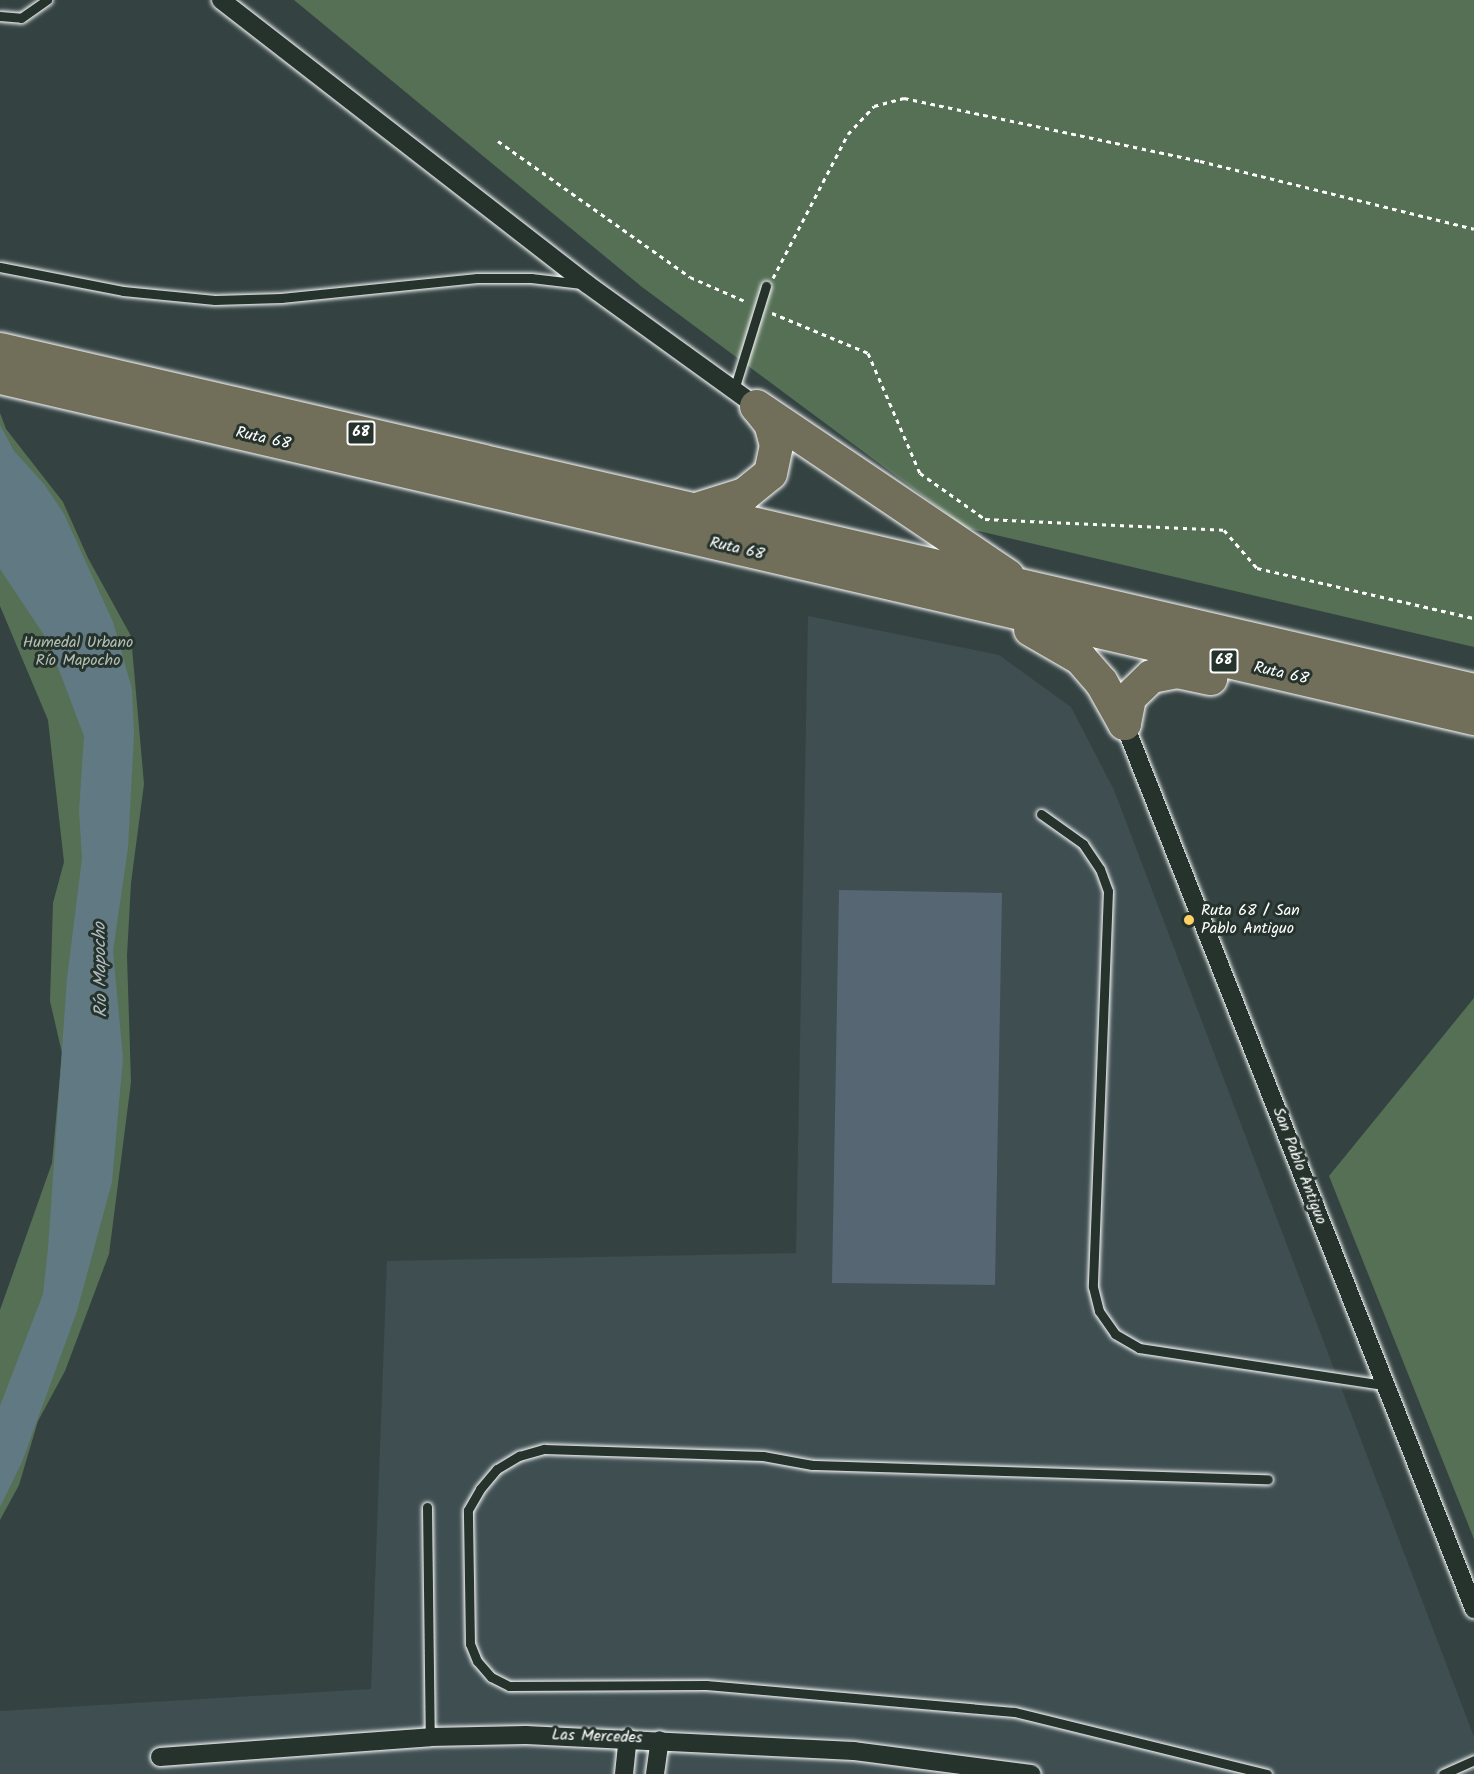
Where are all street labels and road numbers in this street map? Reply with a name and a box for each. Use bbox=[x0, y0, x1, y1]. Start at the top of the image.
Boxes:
road number: 68 bbox=[346, 421, 376, 445]
street label: Ruta 68 bbox=[234, 423, 292, 455]
street label: Ruta 68 bbox=[708, 533, 766, 565]
road number: 68 bbox=[1209, 649, 1239, 673]
street label: Ruta 68 bbox=[1252, 658, 1310, 690]
street label: San Pablo Antiguo bbox=[1268, 1105, 1330, 1227]
street label: Las Mercedes bbox=[551, 1726, 643, 1748]

